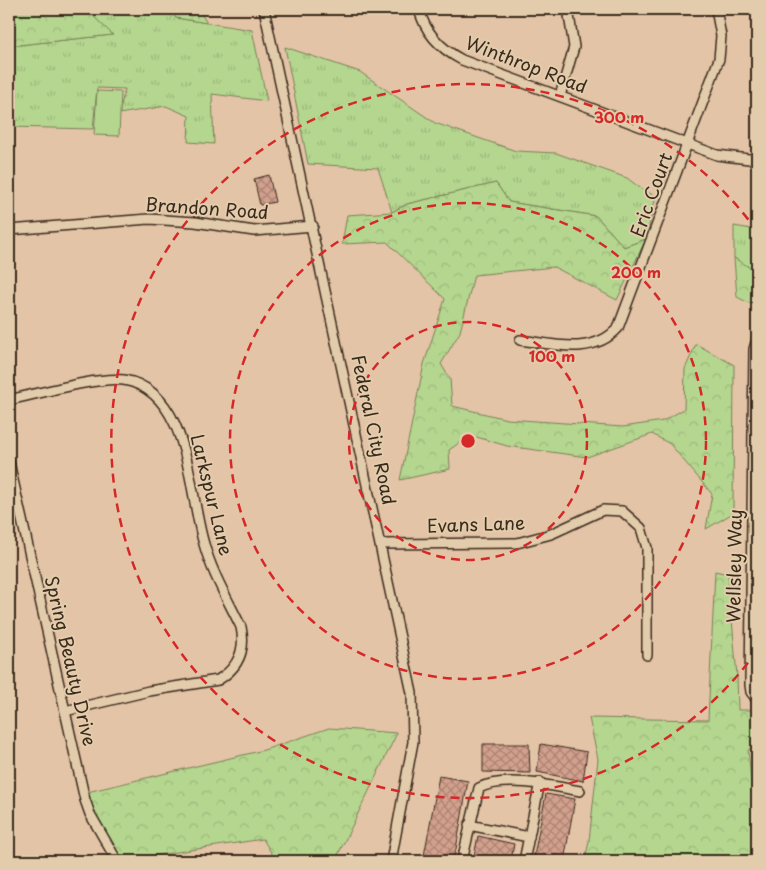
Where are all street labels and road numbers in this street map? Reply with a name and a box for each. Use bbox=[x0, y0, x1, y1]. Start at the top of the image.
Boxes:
street label: Winthrop Road bbox=[462, 28, 591, 99]
street label: Eric Court bbox=[623, 148, 678, 241]
street label: Brandon Road bbox=[145, 190, 270, 225]
street label: Federal City Road bbox=[345, 352, 404, 507]
street label: Larkspur Lane bbox=[184, 431, 241, 558]
street label: Evans Lane bbox=[426, 508, 525, 539]
street label: Wellsley Way bbox=[719, 509, 748, 623]
street label: Spring Beauty Drive bbox=[39, 573, 104, 748]

